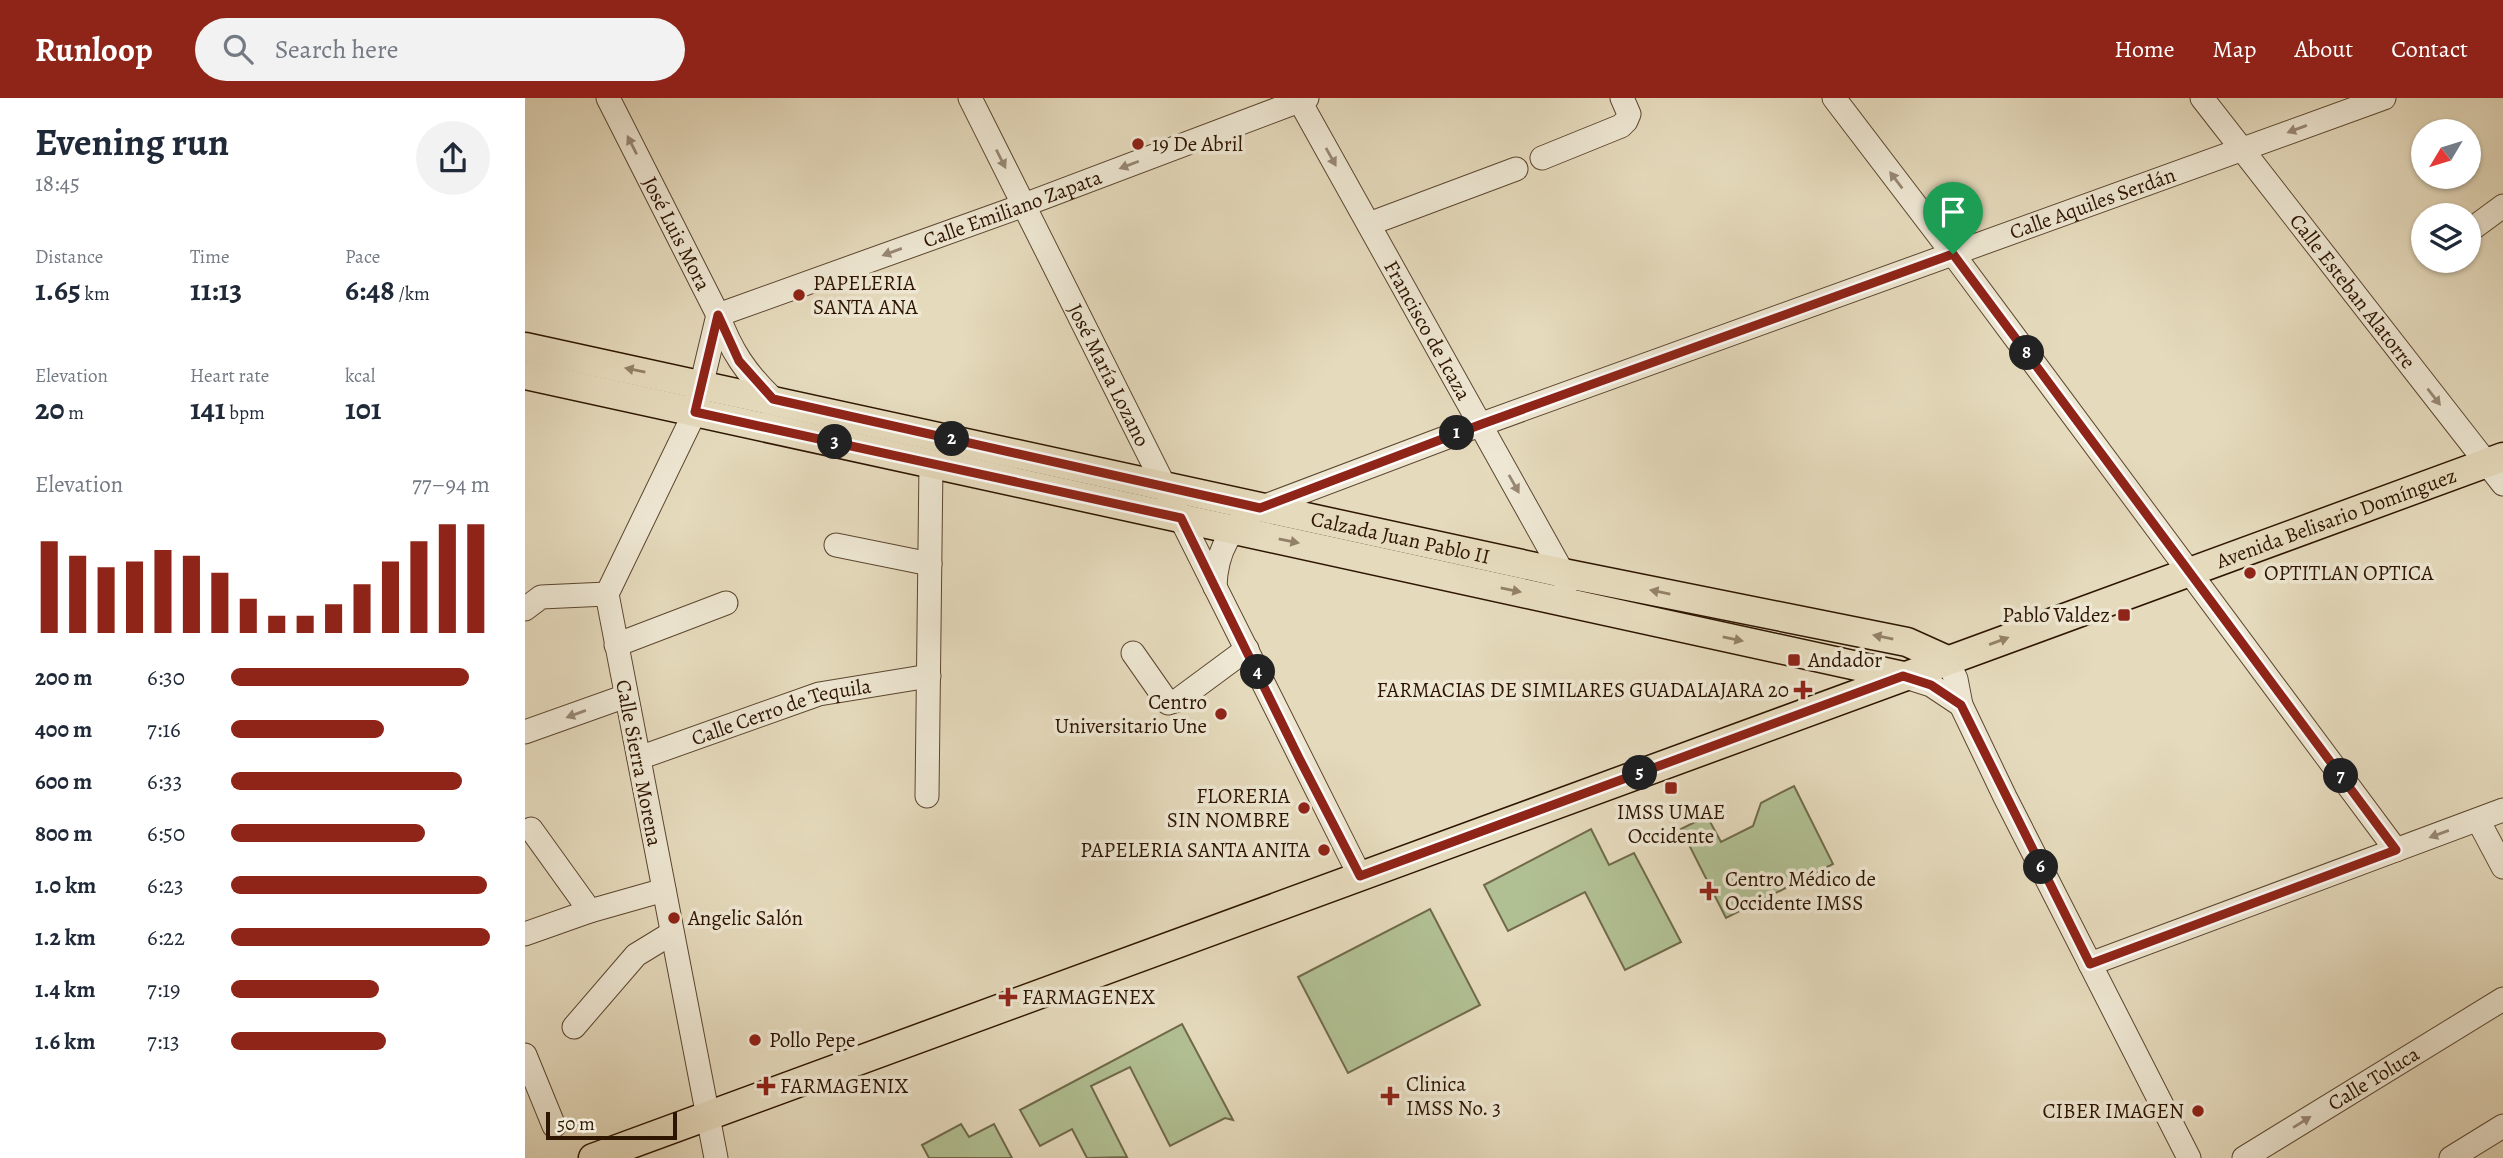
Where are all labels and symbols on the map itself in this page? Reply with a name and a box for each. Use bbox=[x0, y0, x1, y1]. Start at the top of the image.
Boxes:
north arrow bbox=[2411, 119, 2481, 189]
one-way arrow bbox=[2287, 124, 2308, 135]
place label: 19 De Abril bbox=[1152, 130, 1243, 158]
one-way arrow bbox=[626, 135, 637, 155]
marker: 19 De Abril bbox=[1130, 136, 1146, 152]
one-way arrow bbox=[1325, 148, 1337, 167]
one-way arrow bbox=[995, 149, 1007, 169]
one-way arrow bbox=[1118, 160, 1139, 171]
street label: Calle Aquiles Serdán bbox=[2006, 160, 2179, 246]
street label: Calle Emiliano Zapata bbox=[919, 163, 1106, 254]
one-way arrow bbox=[1890, 171, 1904, 189]
street label: José Luis Mora bbox=[636, 172, 717, 296]
pin bbox=[1923, 182, 1983, 254]
street label: Calle Esteban Alatorre bbox=[2283, 208, 2422, 375]
one-way arrow bbox=[882, 247, 903, 258]
street label: Francisco de Icaza bbox=[1377, 255, 1478, 405]
place label: PAPELERIA SANTA ANA bbox=[813, 269, 919, 321]
marker: PAPELERIA SANTA ANA bbox=[791, 287, 807, 303]
street label: José María Lozano bbox=[1061, 299, 1156, 451]
pin: 8 bbox=[2009, 336, 2045, 370]
one-way arrow bbox=[624, 365, 646, 376]
one-way arrow bbox=[2426, 387, 2441, 405]
pin: 1 bbox=[1439, 416, 1475, 450]
pin: 2 bbox=[935, 422, 969, 456]
pin: 3 bbox=[817, 424, 853, 460]
street label: Avenida Belisario Domínguez bbox=[2211, 461, 2460, 575]
one-way arrow bbox=[1508, 474, 1520, 494]
street label: Calzada Juan Pablo II bbox=[1308, 505, 1493, 571]
one-way arrow bbox=[1278, 536, 1300, 547]
place label: OPTITLAN OPTICA bbox=[2264, 559, 2434, 587]
marker: OPTITLAN OPTICA bbox=[2242, 565, 2258, 581]
one-way arrow bbox=[1500, 585, 1522, 596]
one-way arrow bbox=[1649, 587, 1671, 598]
place label: Pablo Valdez bbox=[2002, 601, 2110, 629]
marker: Pablo Valdez bbox=[2116, 607, 2132, 623]
one-way arrow bbox=[1872, 632, 1894, 643]
one-way arrow bbox=[1722, 633, 1744, 644]
one-way arrow bbox=[1989, 635, 2010, 646]
place label: Andador bbox=[1807, 646, 1882, 674]
marker: Andador bbox=[1786, 652, 1802, 668]
pin: 4 bbox=[1241, 654, 1275, 690]
street label: Calle Cerro de Tequila bbox=[688, 672, 873, 752]
place label: FARMACIAS DE SIMILARES GUADALAJARA 20 bbox=[1376, 676, 1789, 704]
street label: Calle Sierra Morena bbox=[609, 677, 669, 849]
marker: FARMACIAS DE SIMILARES GUADALAJARA 20 bbox=[1795, 682, 1811, 698]
place label: Centro Universitario Une bbox=[1055, 688, 1207, 740]
marker: Centro Universitario Une bbox=[1213, 706, 1229, 722]
one-way arrow bbox=[565, 709, 586, 720]
pin: 5 bbox=[1623, 756, 1657, 790]
pin: 7 bbox=[2323, 758, 2359, 794]
marker: IMSS UMAE Occidente bbox=[1663, 780, 1679, 796]
place label: FLORERIA SIN NOMBRE bbox=[1167, 782, 1291, 834]
place label: IMSS UMAE Occidente bbox=[1617, 798, 1725, 850]
marker: FLORERIA SIN NOMBRE bbox=[1296, 800, 1312, 816]
one-way arrow bbox=[2428, 829, 2449, 840]
place label: PAPELERIA SANTA ANITA bbox=[1080, 836, 1311, 864]
marker: PAPELERIA SANTA ANITA bbox=[1316, 842, 1332, 858]
pin: 6 bbox=[2023, 850, 2059, 884]
place label: Centro Médico de Occidente IMSS bbox=[1725, 865, 1876, 917]
marker: Centro Médico de Occidente IMSS bbox=[1699, 881, 1719, 901]
place label: Angelic Salón bbox=[687, 904, 803, 932]
marker: Angelic Salón bbox=[666, 910, 682, 926]
place label: FARMAGENEX bbox=[1022, 983, 1155, 1011]
marker: FARMAGENEX bbox=[1000, 989, 1016, 1005]
place label: Pollo Pepe bbox=[769, 1026, 855, 1054]
marker: Pollo Pepe bbox=[747, 1032, 763, 1048]
street label: Calle Toluca bbox=[2323, 1040, 2425, 1117]
place label: Clinica IMSS No. 3 bbox=[1406, 1070, 1501, 1122]
place label: FARMAGENIX bbox=[780, 1072, 908, 1100]
marker: FARMAGENIX bbox=[758, 1078, 774, 1094]
marker: Clinica IMSS No. 3 bbox=[1380, 1086, 1400, 1106]
place label: CIBER IMAGEN bbox=[2042, 1097, 2184, 1125]
marker: CIBER IMAGEN bbox=[2190, 1103, 2206, 1119]
scale bar bbox=[546, 1109, 677, 1141]
one-way arrow bbox=[2293, 1116, 2312, 1129]

